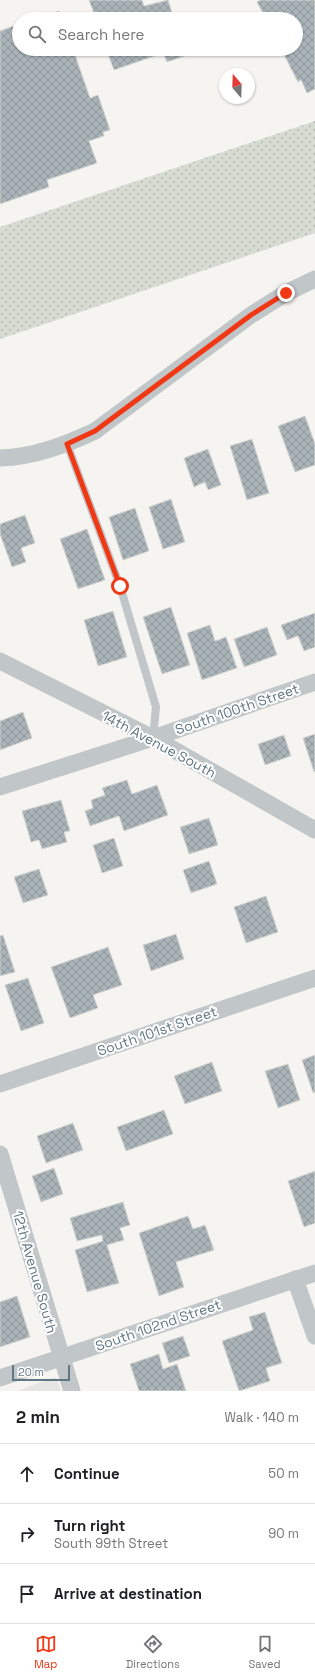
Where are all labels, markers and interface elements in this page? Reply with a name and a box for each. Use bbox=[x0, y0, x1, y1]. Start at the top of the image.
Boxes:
search box bbox=[12, 12, 303, 56]
icon: search bbox=[26, 23, 48, 45]
text: Search here bbox=[58, 25, 144, 44]
north arrow bbox=[219, 68, 255, 104]
route end bbox=[277, 284, 295, 302]
route start bbox=[111, 577, 129, 595]
street label: South 100th Street bbox=[173, 679, 301, 739]
street label: 14th Avenue South bbox=[99, 706, 219, 782]
street label: South 101st Street bbox=[95, 1002, 219, 1060]
street label: 12th Avenue South bbox=[9, 1209, 61, 1335]
street label: South 102nd Street bbox=[93, 1295, 223, 1355]
scale bar bbox=[12, 1363, 70, 1382]
text: 20 m bbox=[18, 1365, 44, 1379]
text: 2 min bbox=[16, 1406, 60, 1428]
text: Walk · 140 m bbox=[225, 1409, 299, 1426]
icon: ahead bbox=[16, 1463, 38, 1485]
text: Continue bbox=[54, 1464, 120, 1483]
text: 50 m bbox=[268, 1465, 299, 1482]
text: Turn right bbox=[54, 1516, 125, 1535]
icon: right bbox=[16, 1523, 38, 1545]
text: 90 m bbox=[268, 1525, 299, 1542]
text: South 99th Street bbox=[54, 1535, 168, 1552]
icon: arrive bbox=[16, 1583, 38, 1605]
text: Arrive at destination bbox=[54, 1584, 202, 1603]
tab: Map bbox=[34, 1633, 57, 1671]
tab: Directions bbox=[126, 1633, 180, 1671]
tab: Saved bbox=[249, 1633, 281, 1671]

